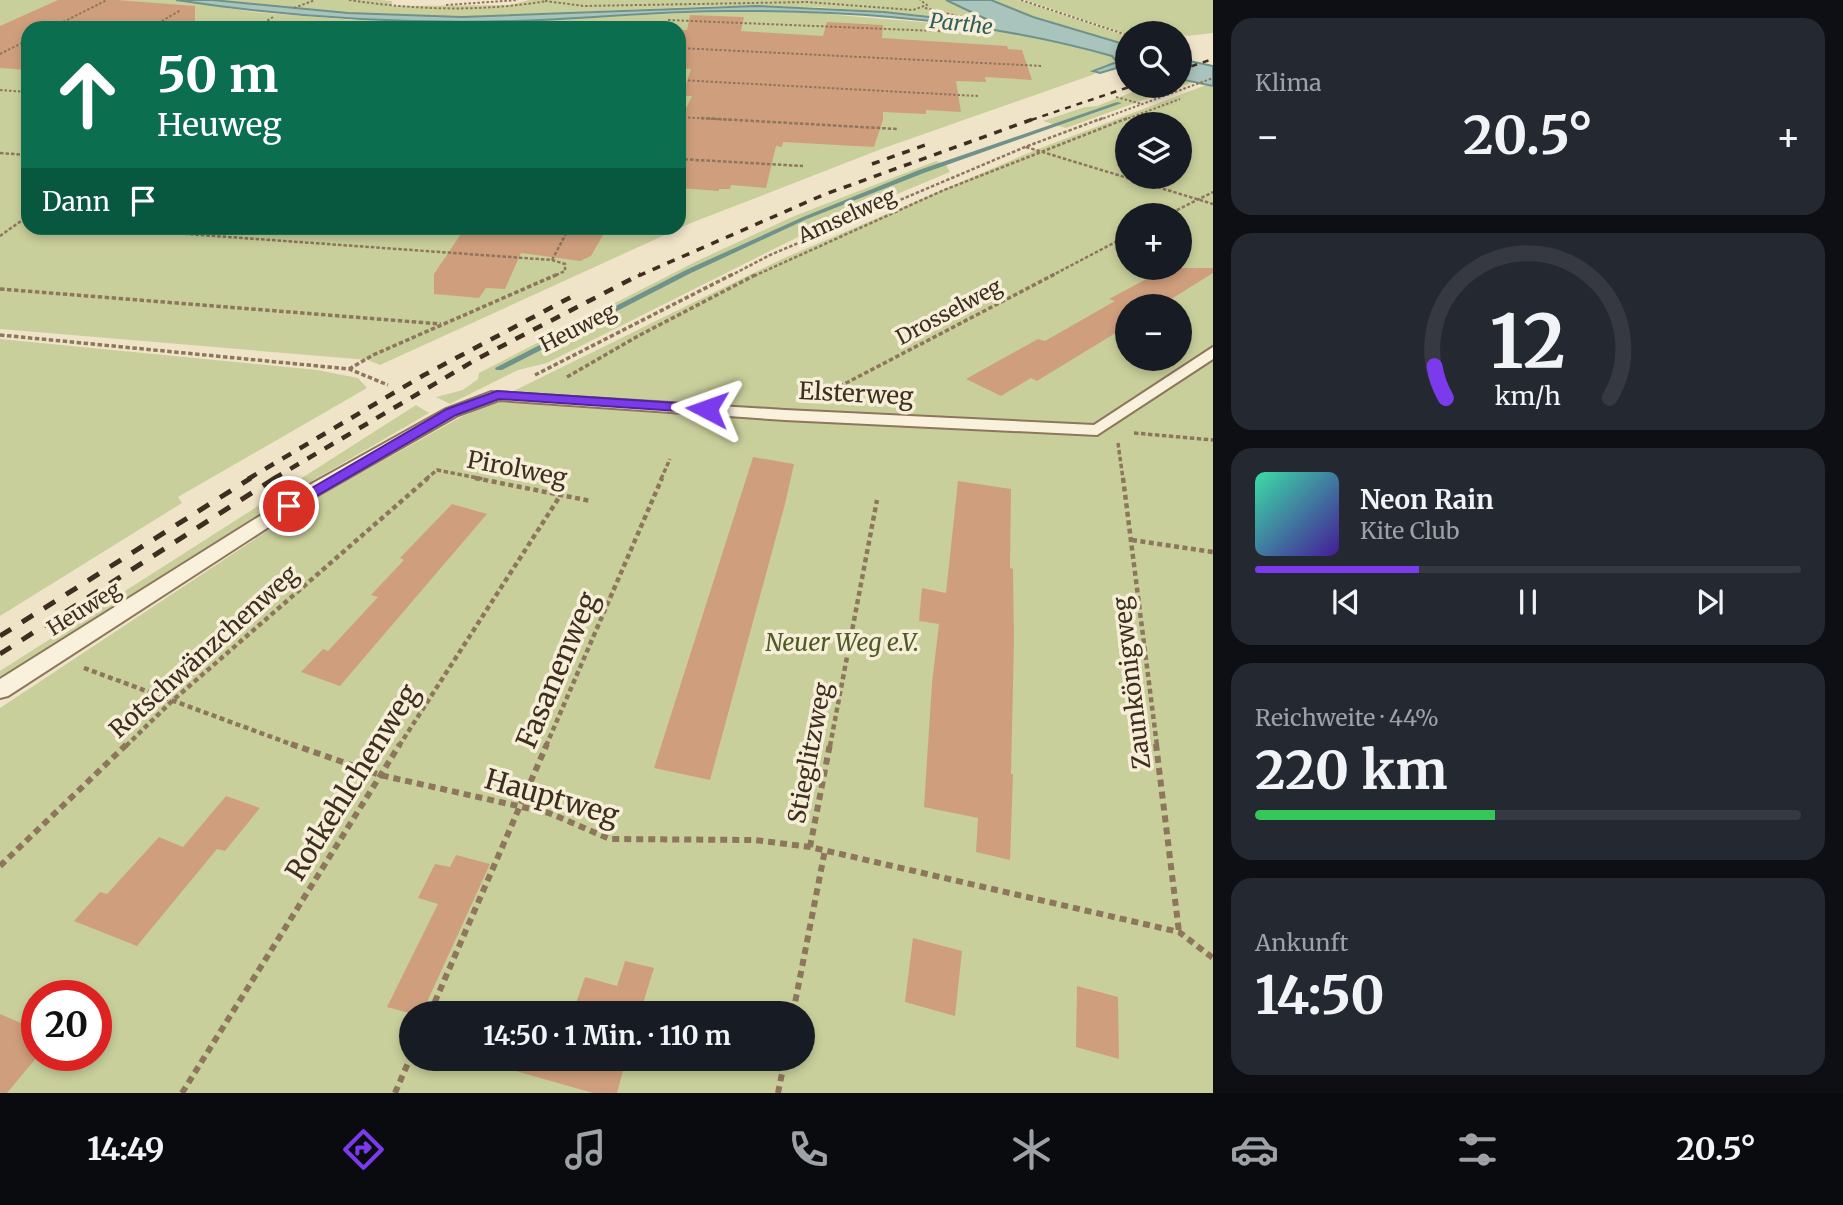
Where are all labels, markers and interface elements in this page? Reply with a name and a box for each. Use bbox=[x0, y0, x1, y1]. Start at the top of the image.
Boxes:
water label: Parthe bbox=[928, 7, 994, 40]
map controls bbox=[1115, 21, 1192, 371]
button: search bbox=[1115, 21, 1192, 98]
text: 50 m bbox=[157, 44, 278, 105]
icon: ahead bbox=[42, 49, 133, 140]
text: Klima bbox=[1255, 68, 1322, 97]
text: 20.5° bbox=[1463, 103, 1593, 168]
text: Heuweg bbox=[157, 105, 282, 145]
button: layers bbox=[1115, 112, 1192, 189]
text: − bbox=[1255, 113, 1280, 160]
text: + bbox=[1776, 113, 1801, 160]
icon: arrive bbox=[124, 182, 162, 220]
street label: Amselweg bbox=[793, 182, 900, 250]
text: Dann bbox=[42, 185, 110, 218]
button: + bbox=[1115, 203, 1192, 280]
street label: Drosselweg bbox=[891, 272, 1007, 351]
button: − bbox=[1115, 294, 1192, 371]
text: 12 bbox=[1490, 296, 1566, 388]
street label: Heuweg bbox=[535, 297, 621, 358]
position arrow bbox=[670, 372, 744, 446]
street label: Elsterweg bbox=[798, 375, 915, 412]
text: km/h bbox=[1495, 379, 1561, 411]
street label: Pirolweg bbox=[464, 444, 570, 494]
pin bbox=[259, 476, 319, 536]
text: Neon Rain bbox=[1360, 483, 1494, 516]
icon: arrive bbox=[270, 487, 308, 525]
text: Kite Club bbox=[1360, 516, 1459, 545]
street label: Rotschwänzchenweg bbox=[103, 558, 305, 745]
street label: Heuweg bbox=[42, 575, 126, 642]
icon: previous bbox=[1327, 583, 1365, 621]
icon: pause bbox=[1509, 583, 1547, 621]
icon: next bbox=[1691, 583, 1729, 621]
street label: Fasanenweg bbox=[508, 586, 606, 754]
street label: Zaunkönigweg bbox=[1105, 594, 1157, 771]
park label: Neuer Weg e.V. bbox=[765, 627, 919, 658]
street label: Rotkehlchenweg bbox=[277, 677, 427, 887]
street label: Stieglitzweg bbox=[781, 679, 838, 826]
text: Reichweite · 44% bbox=[1255, 703, 1439, 732]
text: 220 km bbox=[1255, 738, 1448, 803]
street label: Hauptweg bbox=[481, 761, 623, 833]
text: Ankunft bbox=[1255, 928, 1348, 957]
text: 14:50 bbox=[1255, 963, 1385, 1028]
speed limit sign: 20 bbox=[21, 980, 112, 1071]
text: 14:50 · 1 Min. · 110 m bbox=[483, 1019, 731, 1052]
icon: directions bbox=[339, 1125, 388, 1174]
icon: music bbox=[561, 1125, 610, 1174]
icon: phone bbox=[784, 1125, 833, 1174]
icon: climate bbox=[1007, 1125, 1056, 1174]
icon: car bbox=[1230, 1125, 1279, 1174]
icon: filters bbox=[1453, 1125, 1502, 1174]
text: 14:49 bbox=[87, 1129, 165, 1169]
text: 20.5° bbox=[1676, 1129, 1756, 1169]

